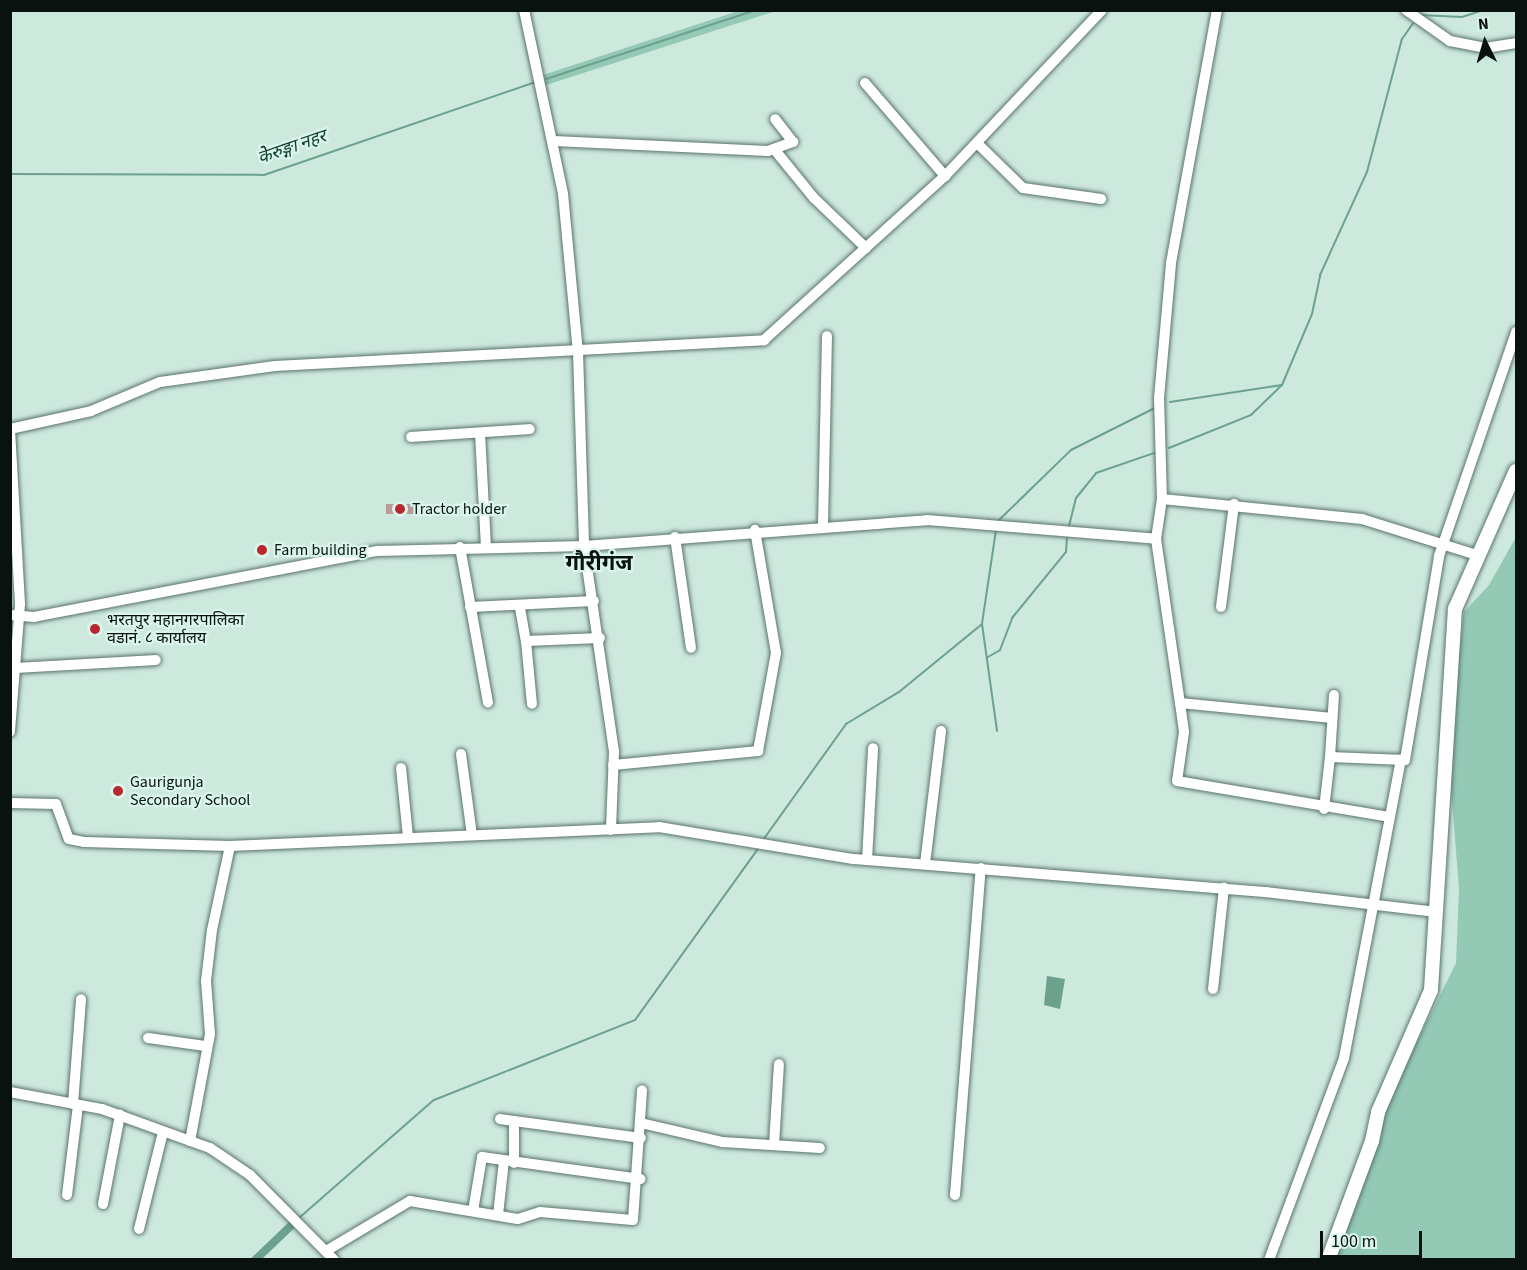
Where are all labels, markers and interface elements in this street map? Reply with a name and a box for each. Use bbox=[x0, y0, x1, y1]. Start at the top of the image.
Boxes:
north arrow bbox=[1455, 12, 1515, 72]
text: N bbox=[1477, 13, 1490, 35]
water label: केेरुङ्गा नहर bbox=[255, 126, 329, 170]
place label: Tractor holder bbox=[412, 499, 507, 519]
marker: Tractor holder bbox=[393, 502, 407, 516]
place label: Farm building bbox=[274, 540, 367, 560]
marker: Farm building bbox=[255, 543, 269, 557]
district label: गौरीगंज bbox=[565, 551, 633, 577]
place label: भरतपुर महानगरपालिका वडानं. ८ कार्यालय bbox=[107, 610, 244, 648]
marker: भरतपुर महानगरपालिका वडानं. ८ कार्यालय bbox=[88, 622, 102, 636]
place label: Gaurigunja Secondary School bbox=[130, 772, 250, 810]
marker: Gaurigunja Secondary School bbox=[111, 784, 125, 798]
scale bar bbox=[1323, 1219, 1425, 1257]
text: 100 m bbox=[1331, 1229, 1376, 1254]

